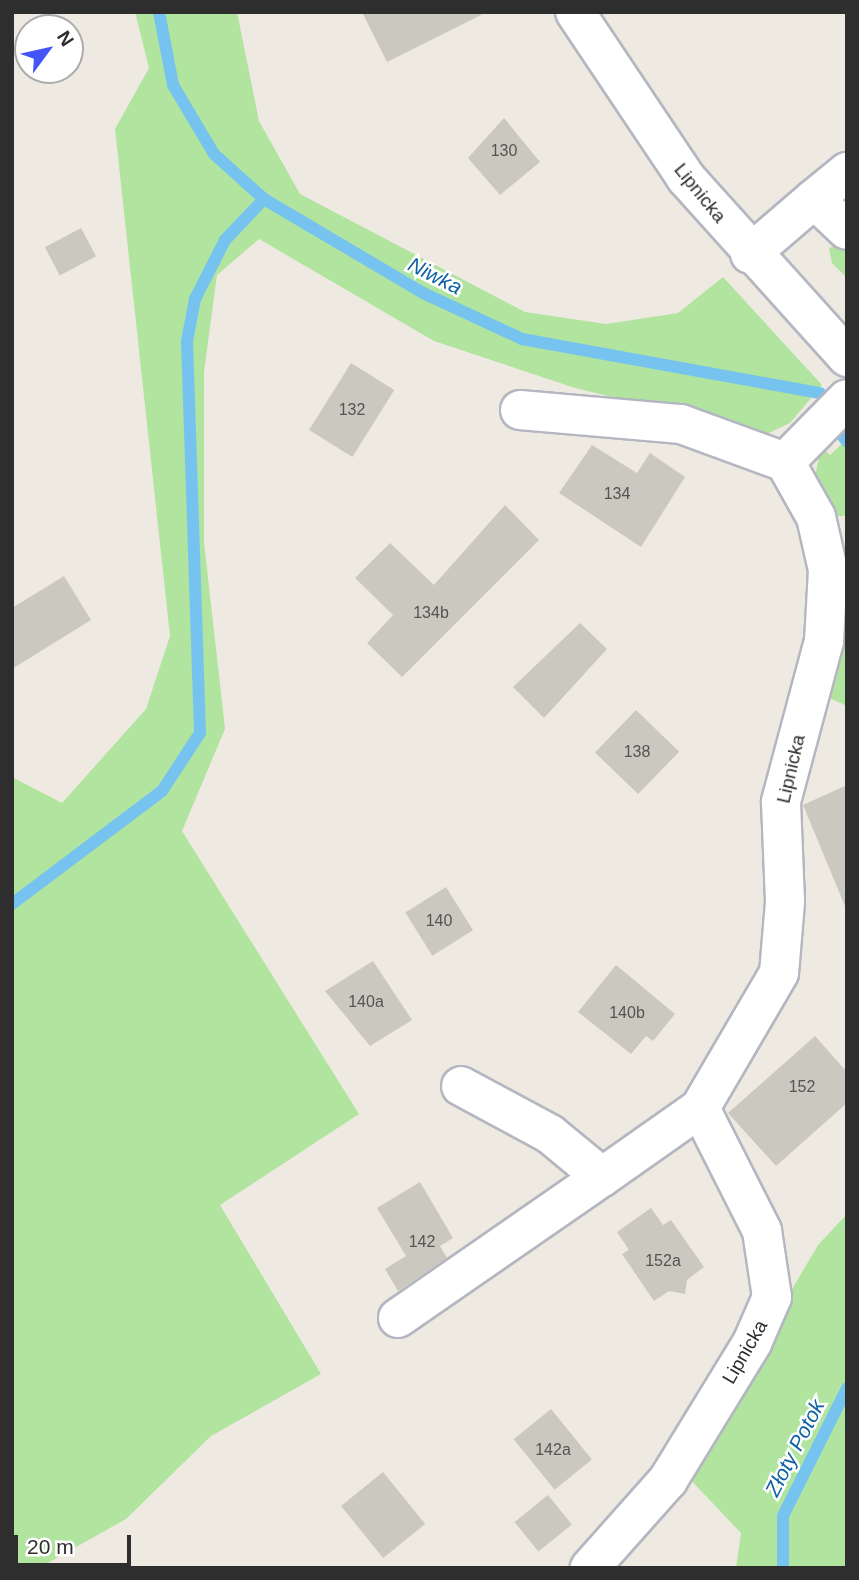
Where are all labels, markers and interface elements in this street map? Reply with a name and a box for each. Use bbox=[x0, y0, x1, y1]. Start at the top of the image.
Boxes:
north arrow bbox=[14, 14, 84, 84]
text: N bbox=[53, 27, 78, 50]
house number: 130 bbox=[491, 141, 517, 161]
street label: Lipnicka bbox=[669, 159, 731, 227]
water label: Niwka bbox=[404, 252, 466, 300]
house number: 132 bbox=[339, 400, 365, 420]
house number: 134 bbox=[604, 484, 630, 504]
house number: 134b bbox=[413, 603, 449, 623]
street label: Lipnicka bbox=[772, 732, 810, 806]
house number: 138 bbox=[624, 742, 650, 762]
house number: 140 bbox=[426, 911, 452, 931]
house number: 140a bbox=[348, 992, 384, 1012]
house number: 140b bbox=[609, 1003, 645, 1023]
house number: 152 bbox=[789, 1077, 815, 1097]
house number: 142 bbox=[409, 1232, 435, 1252]
house number: 152a bbox=[645, 1251, 681, 1271]
street label: Lipnicka bbox=[718, 1316, 772, 1388]
water label: Złoty Potok bbox=[760, 1395, 830, 1501]
house number: 142a bbox=[535, 1440, 571, 1460]
scale bar bbox=[18, 1520, 135, 1564]
text: 20 m bbox=[27, 1535, 74, 1558]

